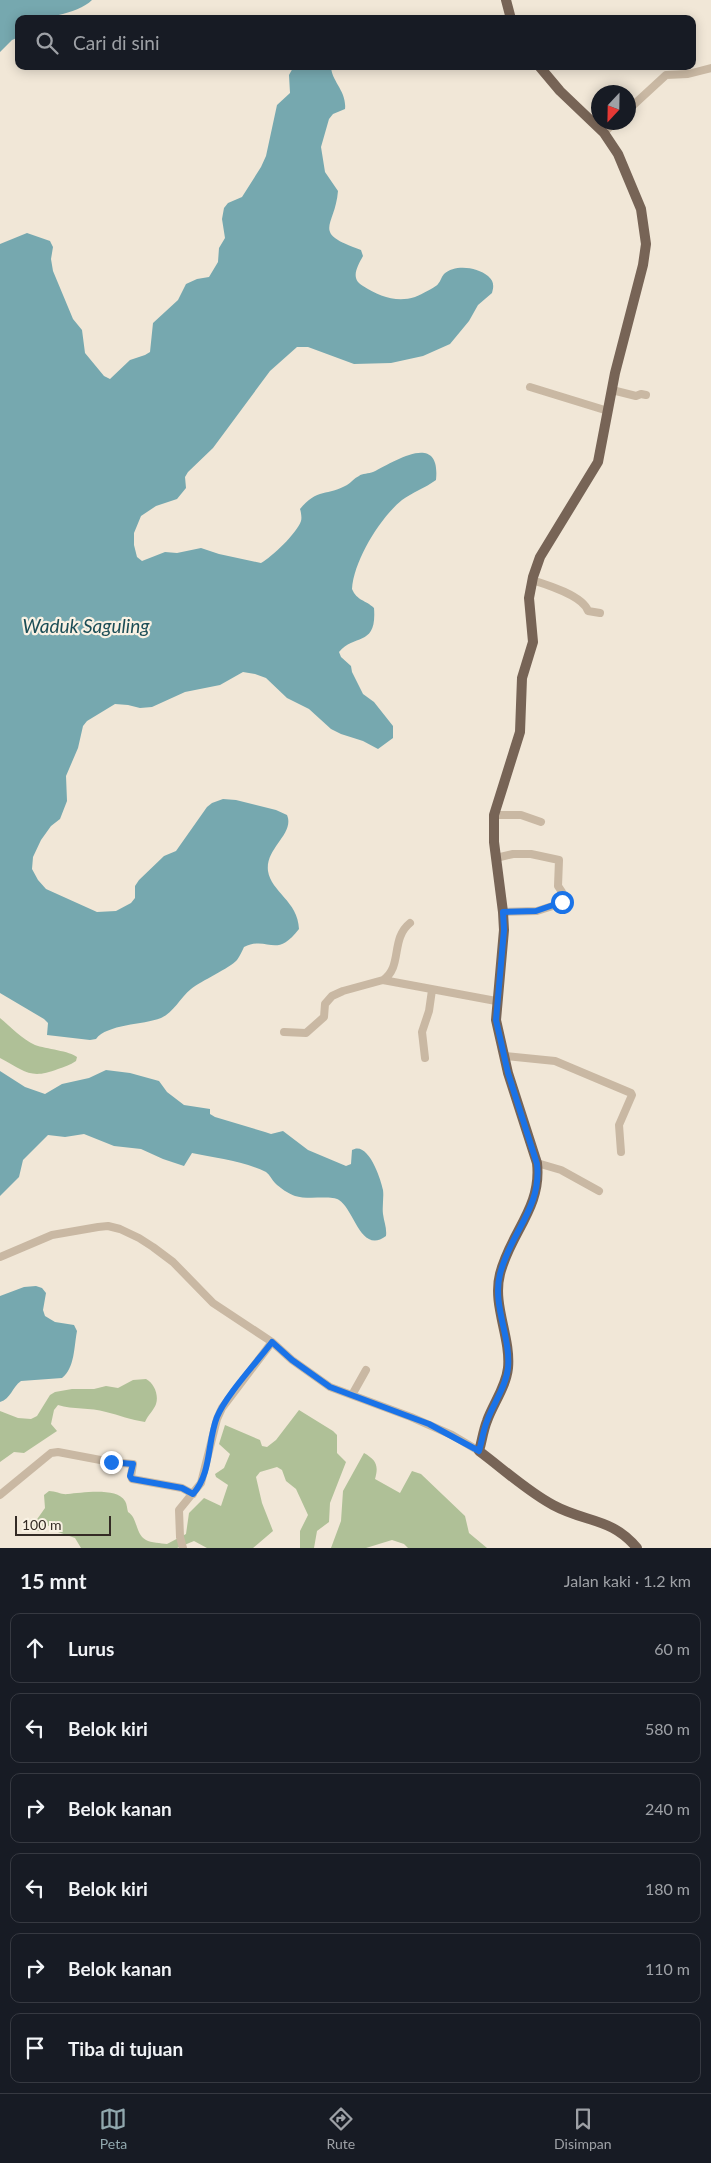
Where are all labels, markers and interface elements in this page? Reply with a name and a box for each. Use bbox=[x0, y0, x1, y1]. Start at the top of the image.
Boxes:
search box bbox=[15, 15, 696, 70]
icon: search bbox=[33, 29, 61, 57]
text: Cari di sini bbox=[73, 31, 160, 54]
north arrow bbox=[591, 85, 636, 130]
water label: Waduk Saguling bbox=[23, 614, 150, 637]
route start bbox=[551, 891, 574, 914]
route end bbox=[100, 1451, 123, 1474]
scale bar bbox=[15, 1513, 111, 1536]
text: 100 m bbox=[22, 1516, 61, 1533]
text: 15 mnt bbox=[20, 1568, 87, 1593]
text: Jalan kaki · 1.2 km bbox=[564, 1571, 691, 1590]
icon: ahead bbox=[21, 1634, 49, 1662]
text: Lurus bbox=[68, 1637, 114, 1660]
text: 60 m bbox=[654, 1639, 690, 1658]
icon: left bbox=[21, 1714, 49, 1742]
text: Belok kiri bbox=[68, 1717, 148, 1740]
text: 580 m bbox=[645, 1719, 690, 1738]
icon: right bbox=[21, 1794, 49, 1822]
text: Belok kanan bbox=[68, 1797, 172, 1820]
text: 240 m bbox=[645, 1799, 690, 1818]
icon: left bbox=[21, 1874, 49, 1902]
text: Belok kiri bbox=[68, 1877, 148, 1900]
text: 180 m bbox=[645, 1879, 690, 1898]
icon: right bbox=[21, 1954, 49, 1982]
text: Belok kanan bbox=[68, 1957, 172, 1980]
text: 110 m bbox=[645, 1959, 690, 1978]
icon: arrive bbox=[21, 2034, 49, 2062]
text: Tiba di tujuan bbox=[68, 2037, 183, 2060]
tab: Peta bbox=[99, 2105, 127, 2152]
tab: Rute bbox=[326, 2105, 355, 2152]
tab: Disimpan bbox=[554, 2105, 612, 2152]

